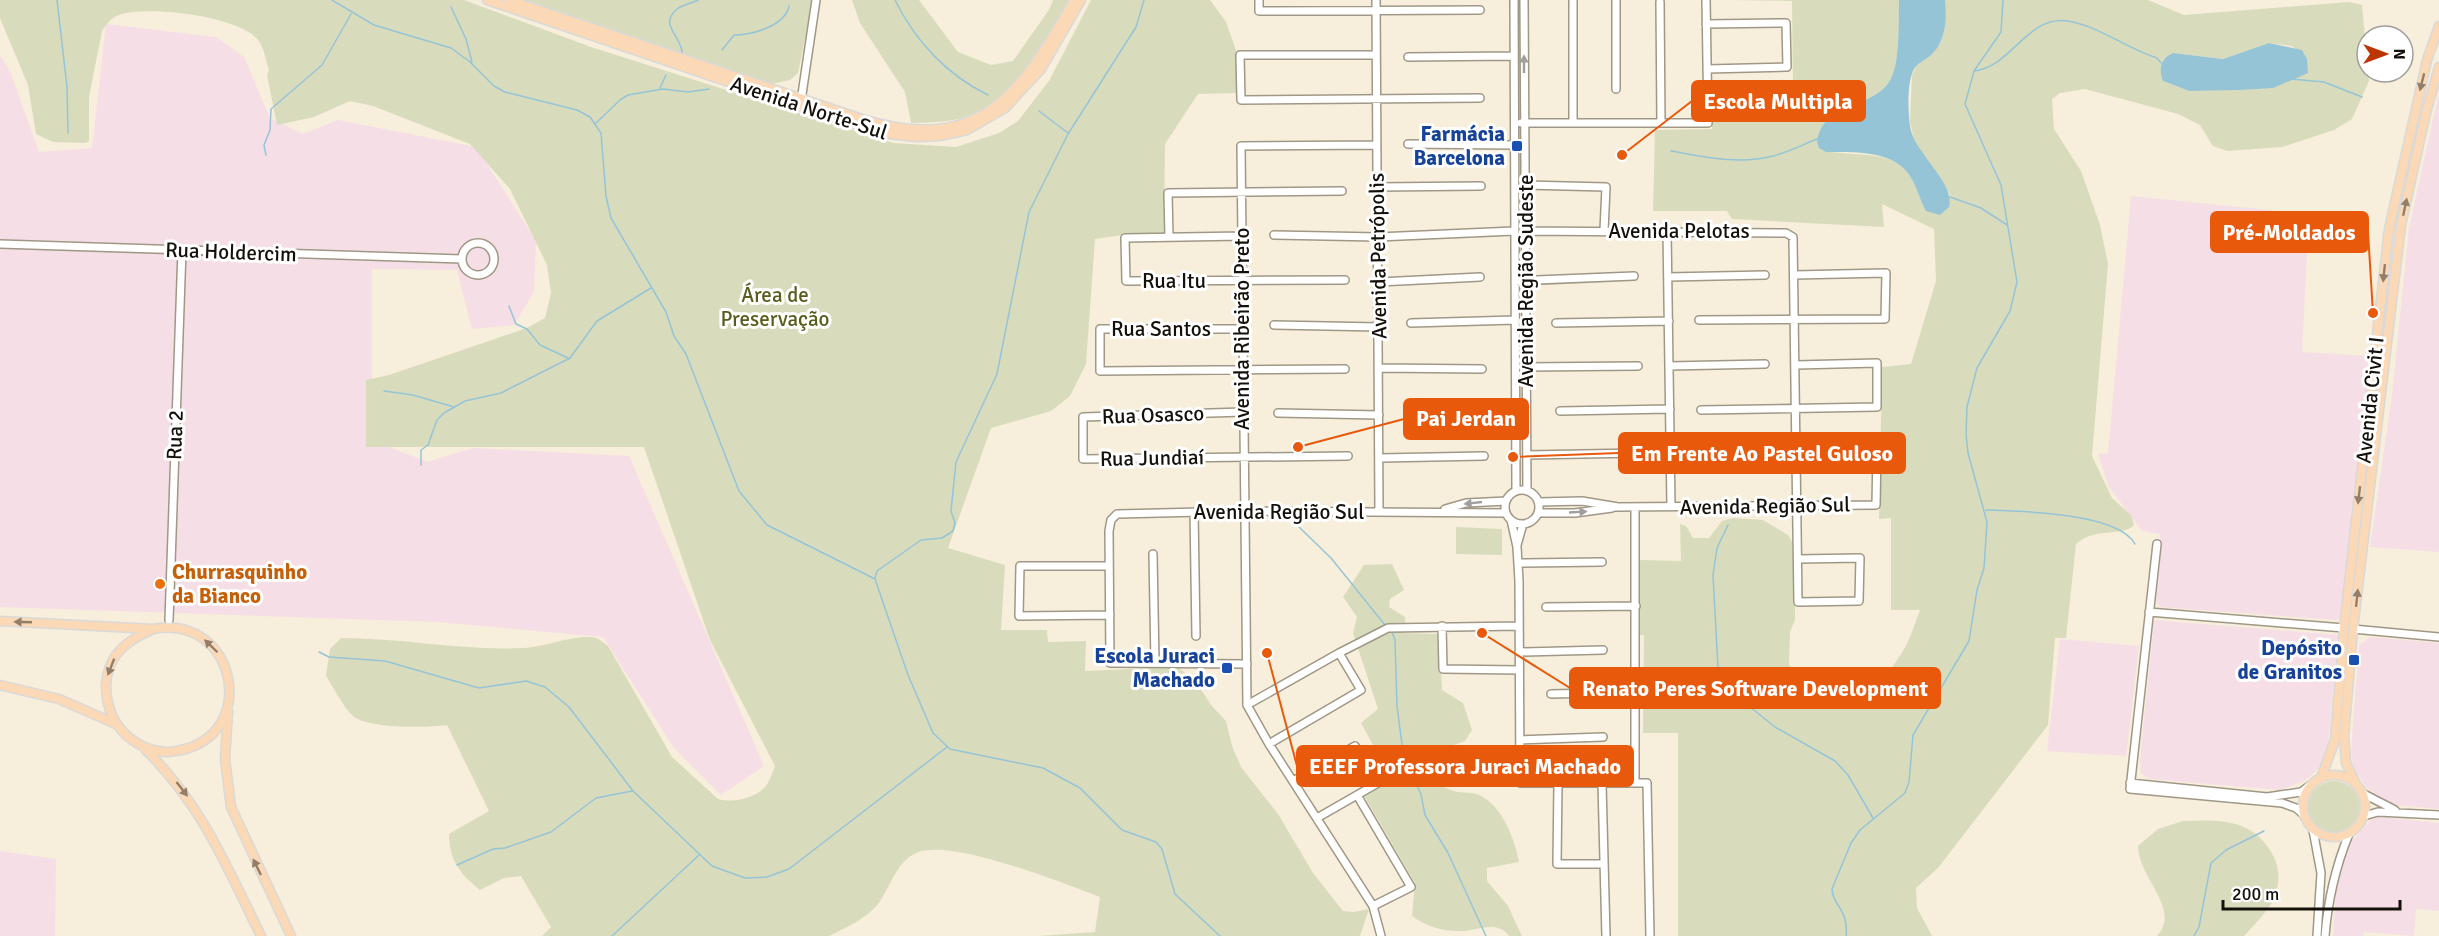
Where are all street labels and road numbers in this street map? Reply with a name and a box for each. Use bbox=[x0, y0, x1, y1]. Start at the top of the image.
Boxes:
street label: Avenida Norte-Sul bbox=[727, 70, 891, 146]
street label: Avenida Petrópolis bbox=[1364, 173, 1392, 339]
street label: Avenida Região Sudeste bbox=[1513, 174, 1539, 388]
street label: Avenida Pelotas bbox=[1608, 218, 1750, 244]
street label: Avenida Ribeirão Preto bbox=[1229, 228, 1255, 430]
street label: Rua Holdercim bbox=[165, 237, 297, 267]
street label: Rua Itu bbox=[1142, 268, 1206, 294]
street label: Rua Santos bbox=[1111, 316, 1211, 342]
street label: Avenida Civit I bbox=[2350, 335, 2390, 465]
street label: Rua Osasco bbox=[1101, 400, 1205, 430]
street label: Rua 2 bbox=[161, 409, 189, 461]
street label: Rua Jundiaí bbox=[1100, 444, 1205, 472]
street label: Avenida Região Sul bbox=[1679, 492, 1851, 520]
street label: Avenida Região Sul bbox=[1194, 499, 1364, 525]

